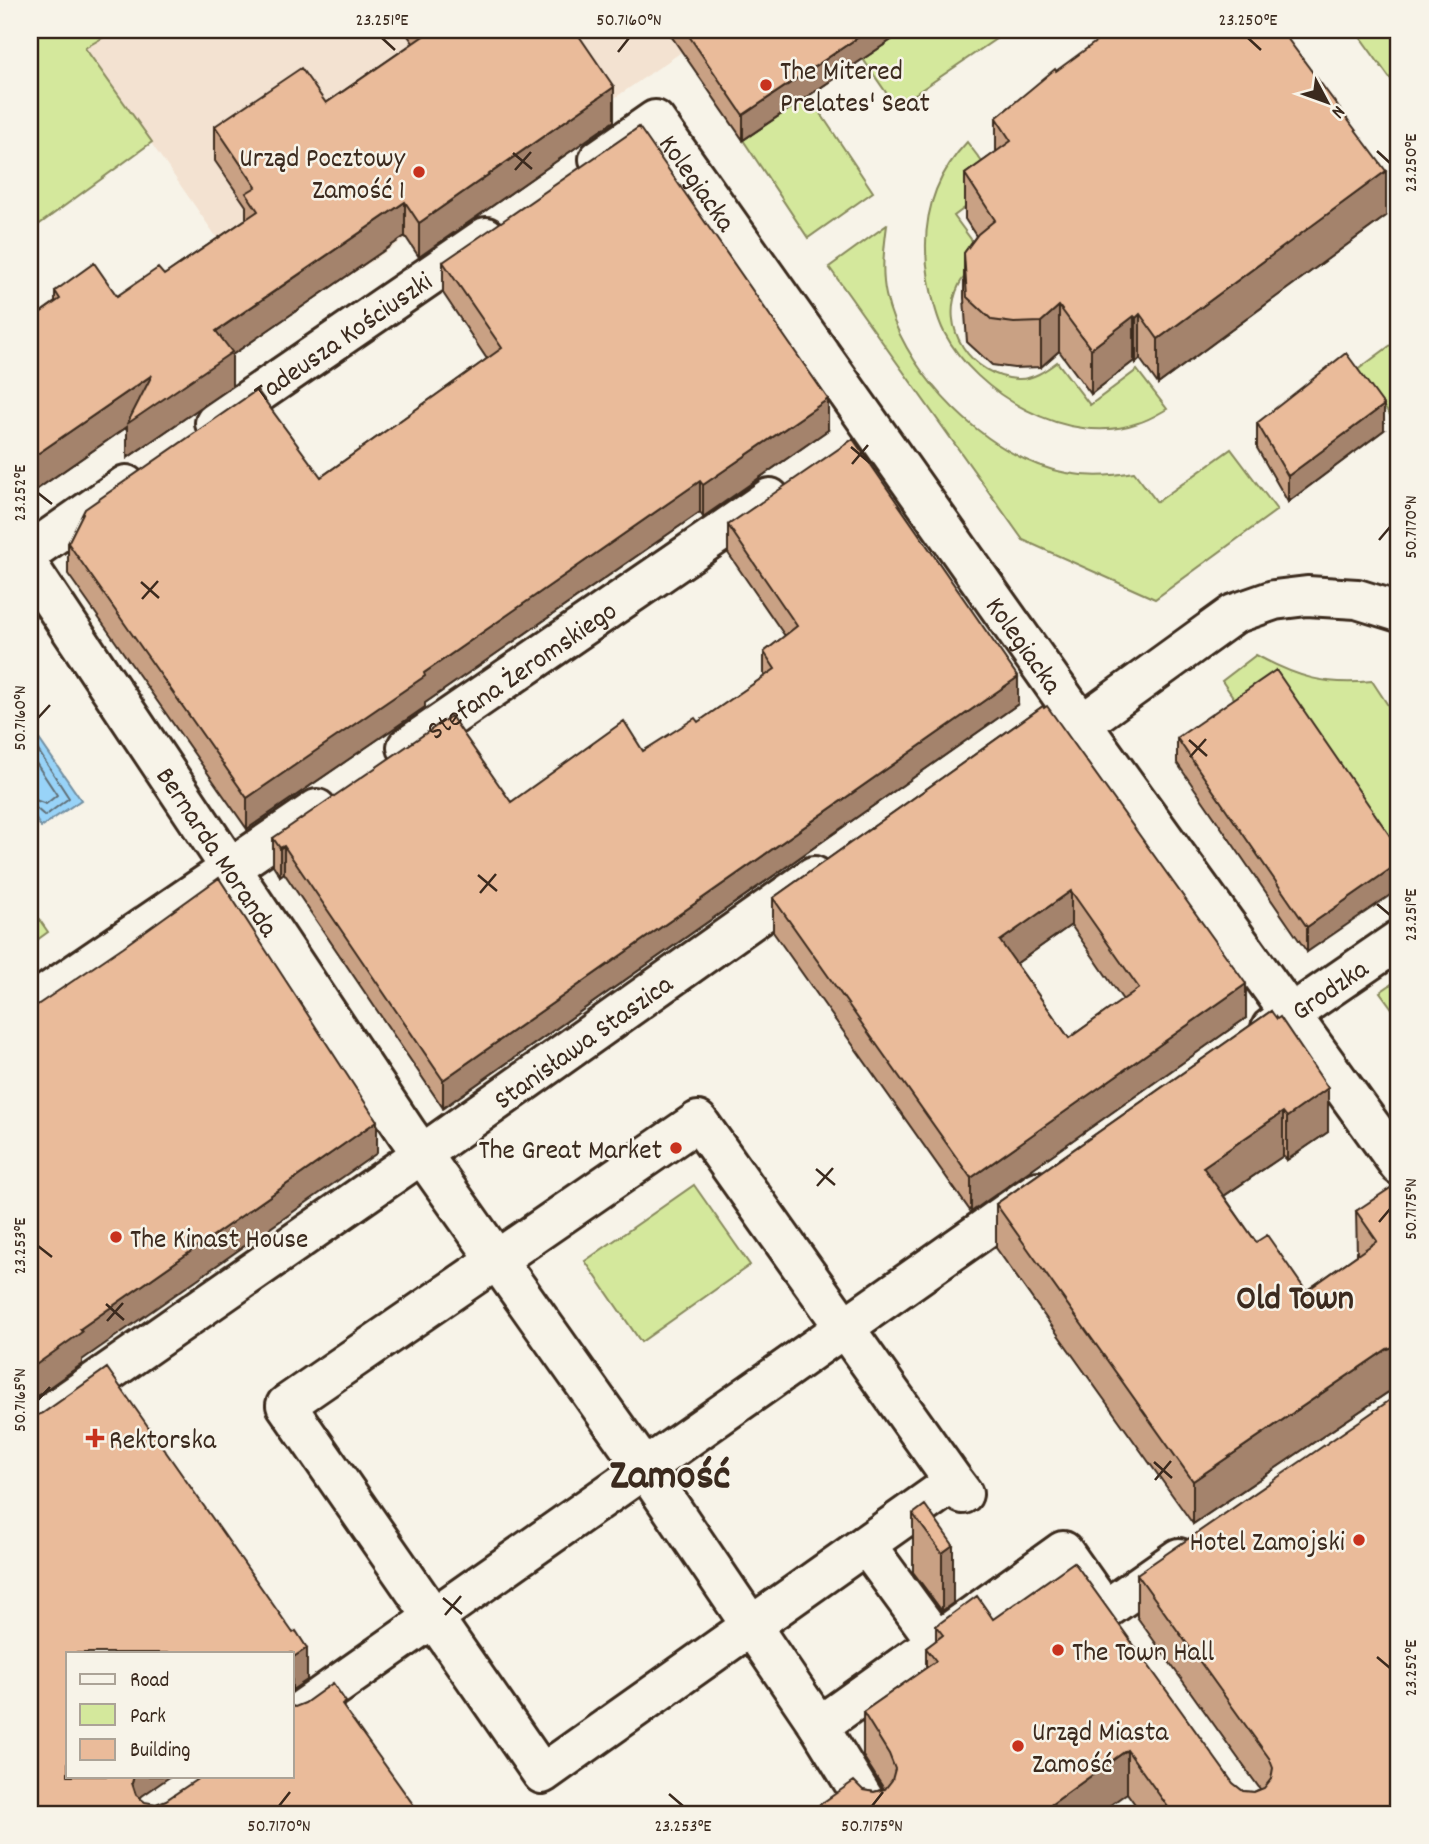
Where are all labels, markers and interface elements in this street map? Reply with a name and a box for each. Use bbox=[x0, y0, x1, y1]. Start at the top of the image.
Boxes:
text: 23.251°E bbox=[356, 9, 408, 34]
text: 50.7160°N bbox=[596, 9, 662, 34]
text: 23.250°E bbox=[1219, 9, 1277, 34]
place label: The Mitered Prelates' Seat bbox=[780, 54, 930, 126]
north arrow bbox=[1292, 66, 1362, 136]
marker: The Mitered Prelates' Seat bbox=[758, 77, 774, 93]
text: N bbox=[1324, 98, 1350, 123]
street label: Kolegiacka bbox=[646, 128, 743, 242]
text: 23.250°E bbox=[1400, 134, 1425, 192]
place label: Urząd Pocztowy Zamość 1 bbox=[239, 141, 406, 213]
marker: Urząd Pocztowy Zamość 1 bbox=[411, 164, 427, 180]
street label: Tadeusza Kościuszki bbox=[247, 264, 442, 416]
text: 23.252°E bbox=[9, 465, 34, 521]
text: 50.7170°N bbox=[1400, 495, 1425, 559]
street label: Kolegiacka bbox=[973, 590, 1070, 705]
street label: Stefana Żeromskiego bbox=[420, 594, 627, 753]
text: 50.7160°N bbox=[9, 685, 34, 751]
street label: Bernarda Moranda bbox=[143, 761, 286, 947]
text: 23.251°E bbox=[1400, 889, 1425, 941]
street label: Grodzka bbox=[1285, 951, 1379, 1033]
street label: Stanisława Staszica bbox=[487, 967, 683, 1122]
place label: The Great Market bbox=[478, 1133, 662, 1173]
marker: The Great Market bbox=[668, 1140, 684, 1156]
text: 50.7175°N bbox=[1400, 1178, 1425, 1240]
text: 23.253°E bbox=[9, 1218, 34, 1275]
place label: The Kinast House bbox=[130, 1222, 308, 1262]
marker: The Kinast House bbox=[108, 1229, 124, 1245]
district label: Old Town bbox=[1236, 1276, 1354, 1326]
text: 50.7165°N bbox=[9, 1368, 34, 1432]
place label: Rektorska bbox=[109, 1423, 217, 1463]
marker: Rektorska bbox=[87, 1430, 103, 1446]
district label: Zamość bbox=[610, 1449, 730, 1509]
place label: Hotel Zamojski bbox=[1190, 1525, 1345, 1565]
marker: Hotel Zamojski bbox=[1351, 1532, 1367, 1548]
place label: The Town Hall bbox=[1072, 1635, 1214, 1675]
text: 23.252°E bbox=[1400, 1640, 1425, 1696]
marker: The Town Hall bbox=[1050, 1642, 1066, 1658]
legend bbox=[66, 1652, 294, 1778]
text: Road bbox=[130, 1667, 169, 1697]
text: Park bbox=[130, 1703, 166, 1733]
place label: Urząd Miasta Zamość bbox=[1032, 1715, 1169, 1787]
text: Building bbox=[130, 1737, 190, 1767]
marker: Urząd Miasta Zamość bbox=[1010, 1738, 1026, 1754]
text: 50.7170°N bbox=[247, 1815, 311, 1840]
text: 23.253°E bbox=[655, 1815, 712, 1840]
text: 50.7175°N bbox=[841, 1815, 903, 1840]

